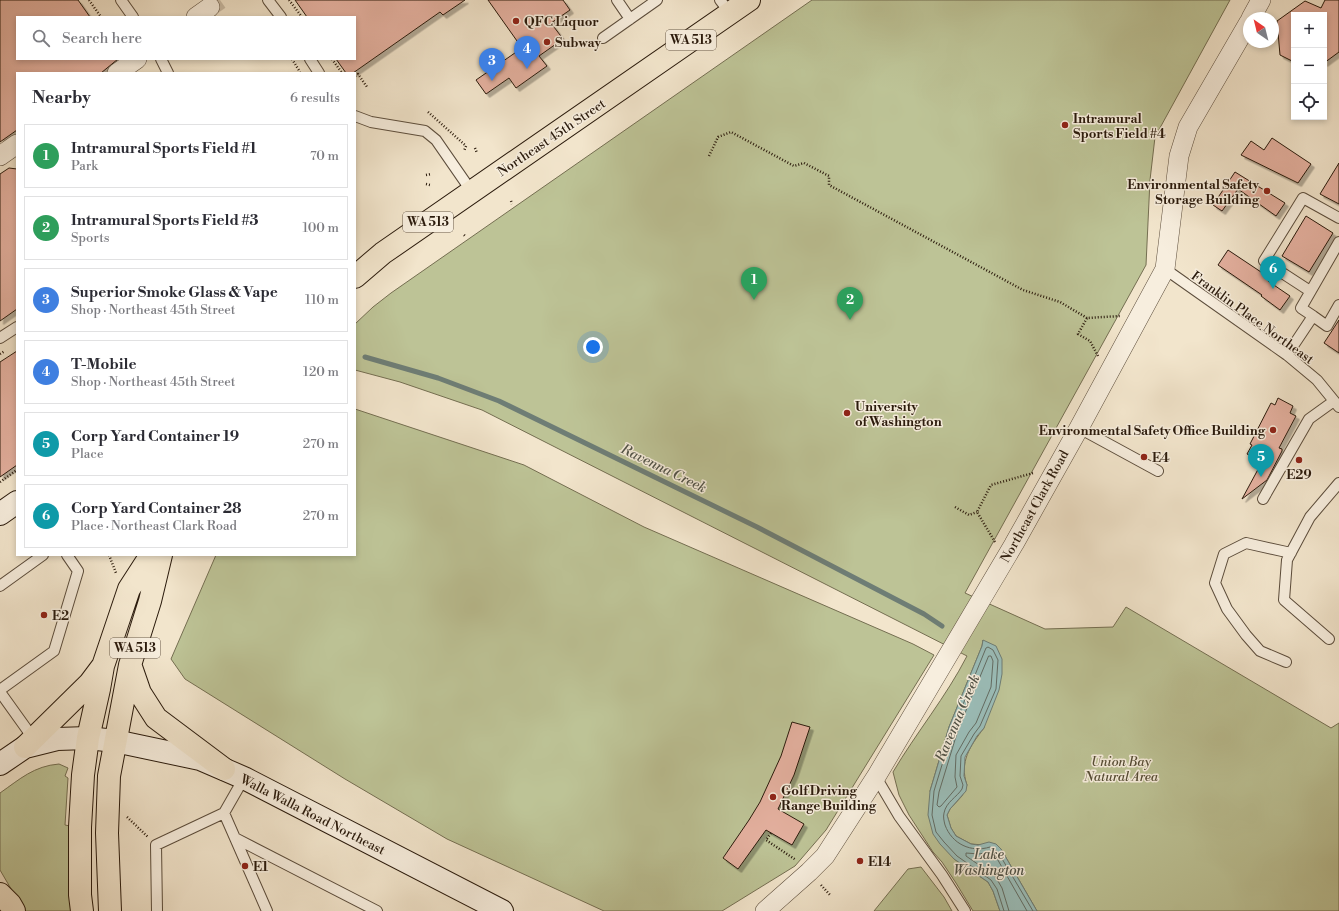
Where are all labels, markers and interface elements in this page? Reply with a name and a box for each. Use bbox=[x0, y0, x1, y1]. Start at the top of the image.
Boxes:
north arrow bbox=[1243, 12, 1279, 48]
map controls bbox=[1291, 12, 1327, 120]
button: + bbox=[1291, 12, 1327, 48]
place label: QFC Liquor bbox=[524, 14, 599, 30]
search box bbox=[16, 16, 356, 60]
marker: QFC Liquor bbox=[511, 16, 521, 26]
icon: search bbox=[30, 27, 52, 49]
text: Search here bbox=[62, 29, 142, 48]
road number: WA 513 bbox=[666, 30, 716, 50]
place label: Subway bbox=[555, 35, 602, 51]
pin: 4 bbox=[514, 36, 540, 69]
marker: Subway bbox=[542, 37, 552, 47]
pin: 3 bbox=[479, 48, 505, 81]
button: − bbox=[1291, 48, 1327, 84]
button: locate bbox=[1291, 84, 1327, 120]
text: Nearby bbox=[32, 87, 91, 109]
text: 6 results bbox=[290, 90, 340, 106]
street label: Northeast 45th Street bbox=[494, 95, 609, 180]
place label: Intramural Sports Field #4 bbox=[1073, 111, 1166, 142]
marker: Intramural Sports Field #4 bbox=[1060, 120, 1070, 130]
text: Intramural Sports Field #1 bbox=[71, 139, 257, 158]
text: 1 bbox=[43, 148, 49, 164]
text: 70 m bbox=[310, 148, 339, 164]
text: Park bbox=[71, 158, 98, 174]
place label: Environmental Safety Storage Building bbox=[1127, 177, 1260, 208]
marker: Environmental Safety Storage Building bbox=[1262, 186, 1272, 196]
text: Intramural Sports Field #3 bbox=[71, 211, 259, 230]
road number: WA 513 bbox=[403, 212, 453, 232]
text: 2 bbox=[42, 220, 50, 236]
text: 100 m bbox=[303, 220, 339, 236]
text: Sports bbox=[71, 230, 110, 246]
pin: 6 bbox=[1260, 256, 1286, 289]
pin: 1 bbox=[741, 267, 767, 300]
street label: Franklin Place Northeast bbox=[1188, 268, 1317, 368]
text: Superior Smoke Glass & Vape bbox=[71, 283, 278, 302]
pin: 2 bbox=[837, 287, 863, 320]
text: 3 bbox=[42, 292, 50, 308]
text: 110 m bbox=[305, 292, 339, 308]
text: Shop · Northeast 45th Street bbox=[71, 302, 235, 318]
your location bbox=[583, 337, 603, 357]
text: T-Mobile bbox=[71, 355, 137, 374]
text: 4 bbox=[42, 364, 50, 380]
text: 120 m bbox=[303, 364, 339, 380]
text: Shop · Northeast 45th Street bbox=[71, 374, 235, 390]
place label: University of Washington bbox=[855, 399, 942, 430]
marker: University of Washington bbox=[842, 408, 852, 418]
place label: Environmental Safety Office Building bbox=[1039, 423, 1266, 439]
marker: Environmental Safety Office Building bbox=[1268, 425, 1278, 435]
text: Corp Yard Container 19 bbox=[71, 427, 239, 446]
text: 5 bbox=[42, 436, 50, 452]
text: 270 m bbox=[303, 436, 339, 452]
water label: Ravenna Creek bbox=[617, 440, 709, 497]
pin: 5 bbox=[1248, 444, 1274, 477]
text: Place bbox=[71, 446, 103, 462]
street label: Northeast Clark Road bbox=[997, 447, 1073, 565]
place label: E4 bbox=[1152, 450, 1170, 466]
marker: E4 bbox=[1139, 452, 1149, 462]
marker: E29 bbox=[1294, 455, 1304, 465]
place label: E29 bbox=[1286, 467, 1312, 483]
text: Corp Yard Container 28 bbox=[71, 499, 242, 518]
text: 6 bbox=[42, 508, 50, 524]
text: 270 m bbox=[303, 508, 339, 524]
text: Place · Northeast Clark Road bbox=[71, 518, 237, 534]
place label: E2 bbox=[52, 608, 69, 624]
marker: E2 bbox=[39, 610, 49, 620]
road number: WA 513 bbox=[110, 638, 160, 658]
water label: Ravenna Creek bbox=[931, 672, 984, 766]
park label: Union Bay Natural Area bbox=[1083, 754, 1159, 785]
street label: Walla Walla Road Northeast bbox=[236, 771, 388, 859]
place label: Golf Driving Range Building bbox=[781, 783, 877, 814]
marker: Golf Driving Range Building bbox=[768, 792, 778, 802]
water label: Lake Washington bbox=[954, 846, 1025, 880]
place label: E14 bbox=[868, 854, 892, 870]
marker: E14 bbox=[855, 856, 865, 866]
place label: E1 bbox=[253, 859, 269, 875]
marker: E1 bbox=[240, 861, 250, 871]

